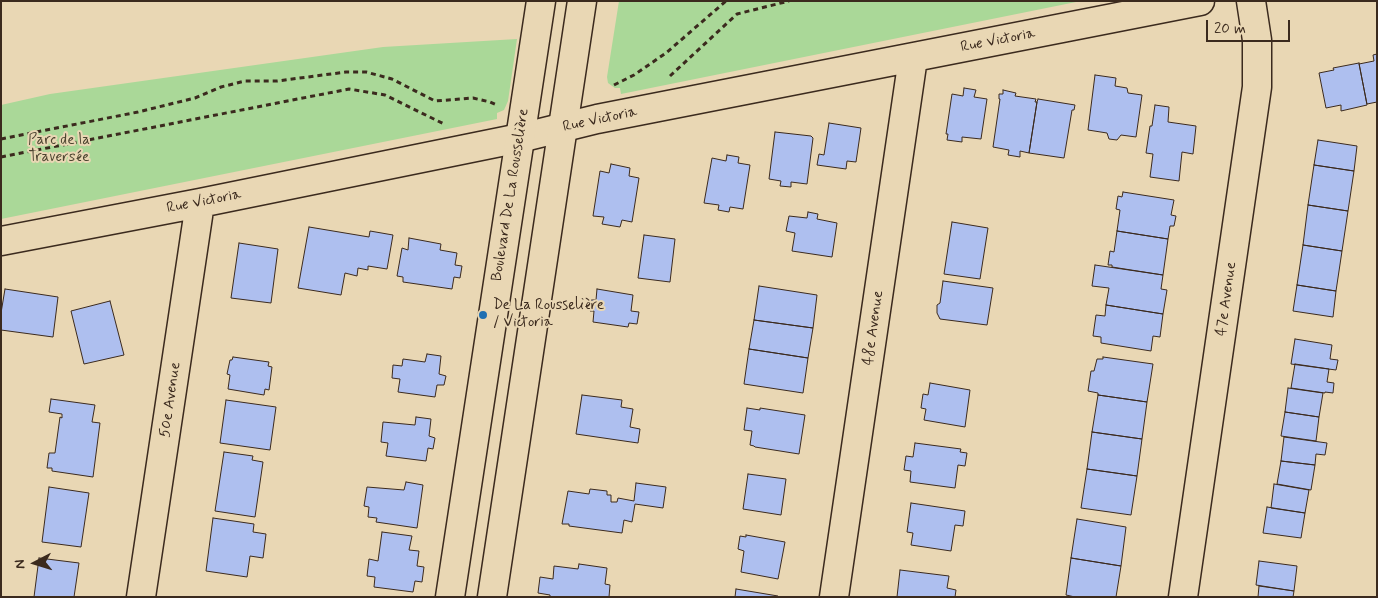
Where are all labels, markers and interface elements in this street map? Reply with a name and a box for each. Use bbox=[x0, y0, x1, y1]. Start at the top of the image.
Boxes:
scale bar bbox=[1208, 10, 1292, 42]
text: 20 m bbox=[1214, 19, 1246, 39]
street label: Rue Victoria bbox=[959, 25, 1037, 57]
street label: Rue Victoria bbox=[561, 103, 639, 137]
street label: Boulevard De La Rousselière bbox=[488, 107, 534, 283]
park label: Parc de la Traversée bbox=[28, 132, 90, 167]
street label: Rue Victoria bbox=[165, 186, 243, 218]
street label: 47e Avenue bbox=[1213, 261, 1241, 337]
street label: 48e Avenue bbox=[860, 289, 888, 367]
place label: De La Rousselière / Victoria bbox=[493, 297, 604, 332]
marker: De La Rousselière / Victoria bbox=[477, 309, 489, 321]
street label: 50e Avenue bbox=[157, 361, 185, 439]
north arrow bbox=[10, 538, 60, 588]
text: N bbox=[11, 559, 29, 570]

